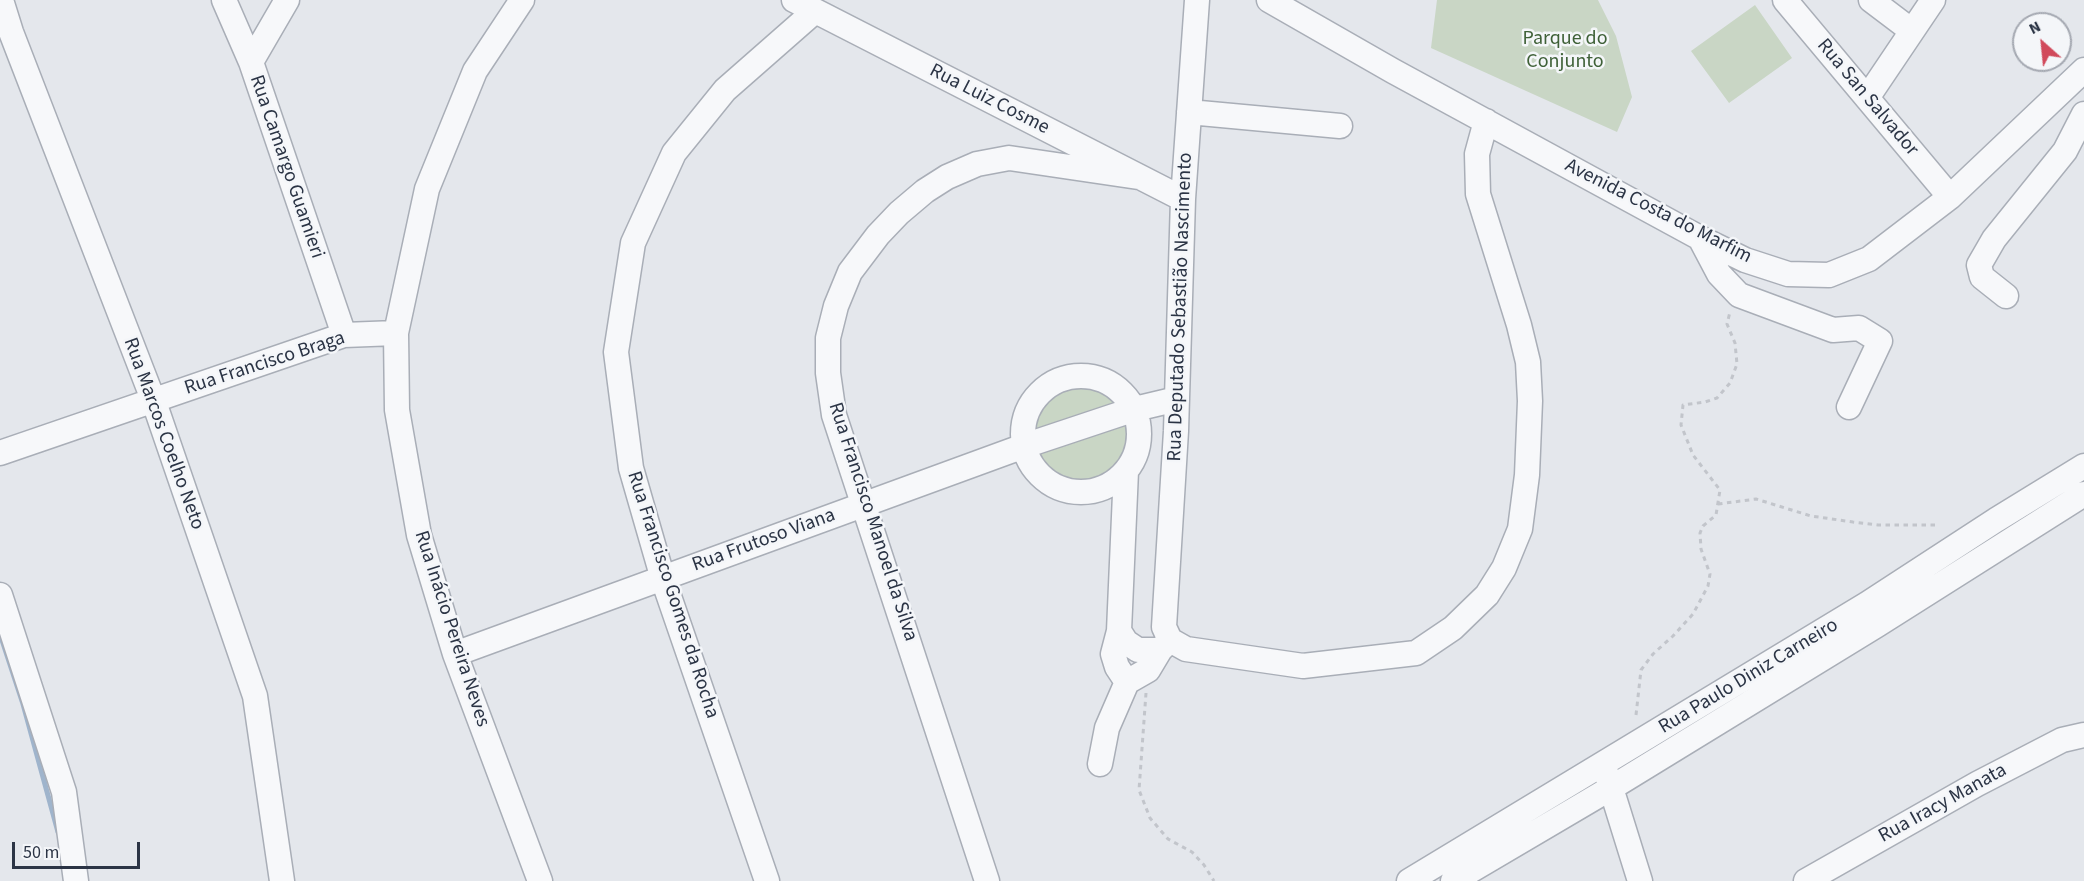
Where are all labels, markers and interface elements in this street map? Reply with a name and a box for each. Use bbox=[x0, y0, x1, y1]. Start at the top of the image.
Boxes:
north arrow bbox=[2012, 12, 2072, 72]
text: N bbox=[2025, 16, 2044, 40]
park label: Parque do Conjunto bbox=[1522, 28, 1608, 75]
street label: Rua San Salvador bbox=[1811, 34, 1923, 162]
street label: Rua Luiz Cosme bbox=[925, 60, 1053, 140]
street label: Rua Camargo Guamieri bbox=[243, 72, 329, 262]
street label: Rua Deputado Sebastião Nascimento bbox=[1164, 152, 1198, 462]
street label: Avenida Costa do Marfim bbox=[1561, 154, 1755, 270]
street label: Rua Francisco Braga bbox=[182, 327, 348, 401]
street label: Rua Marcos Coelho Neto bbox=[117, 335, 209, 533]
street label: Rua Francisco Manoel da Silva bbox=[822, 400, 922, 644]
street label: Rua Francisco Gomes da Rocha bbox=[621, 468, 723, 722]
street label: Rua Frutoso Viana bbox=[689, 504, 839, 578]
street label: Rua Inácio Pereira Neves bbox=[408, 528, 494, 730]
street label: Rua Paulo Diniz Carneiro bbox=[1655, 614, 1843, 740]
street label: Rua Iracy Manata bbox=[1875, 759, 2011, 849]
scale bar bbox=[15, 830, 142, 868]
text: 50 m bbox=[23, 840, 59, 865]

